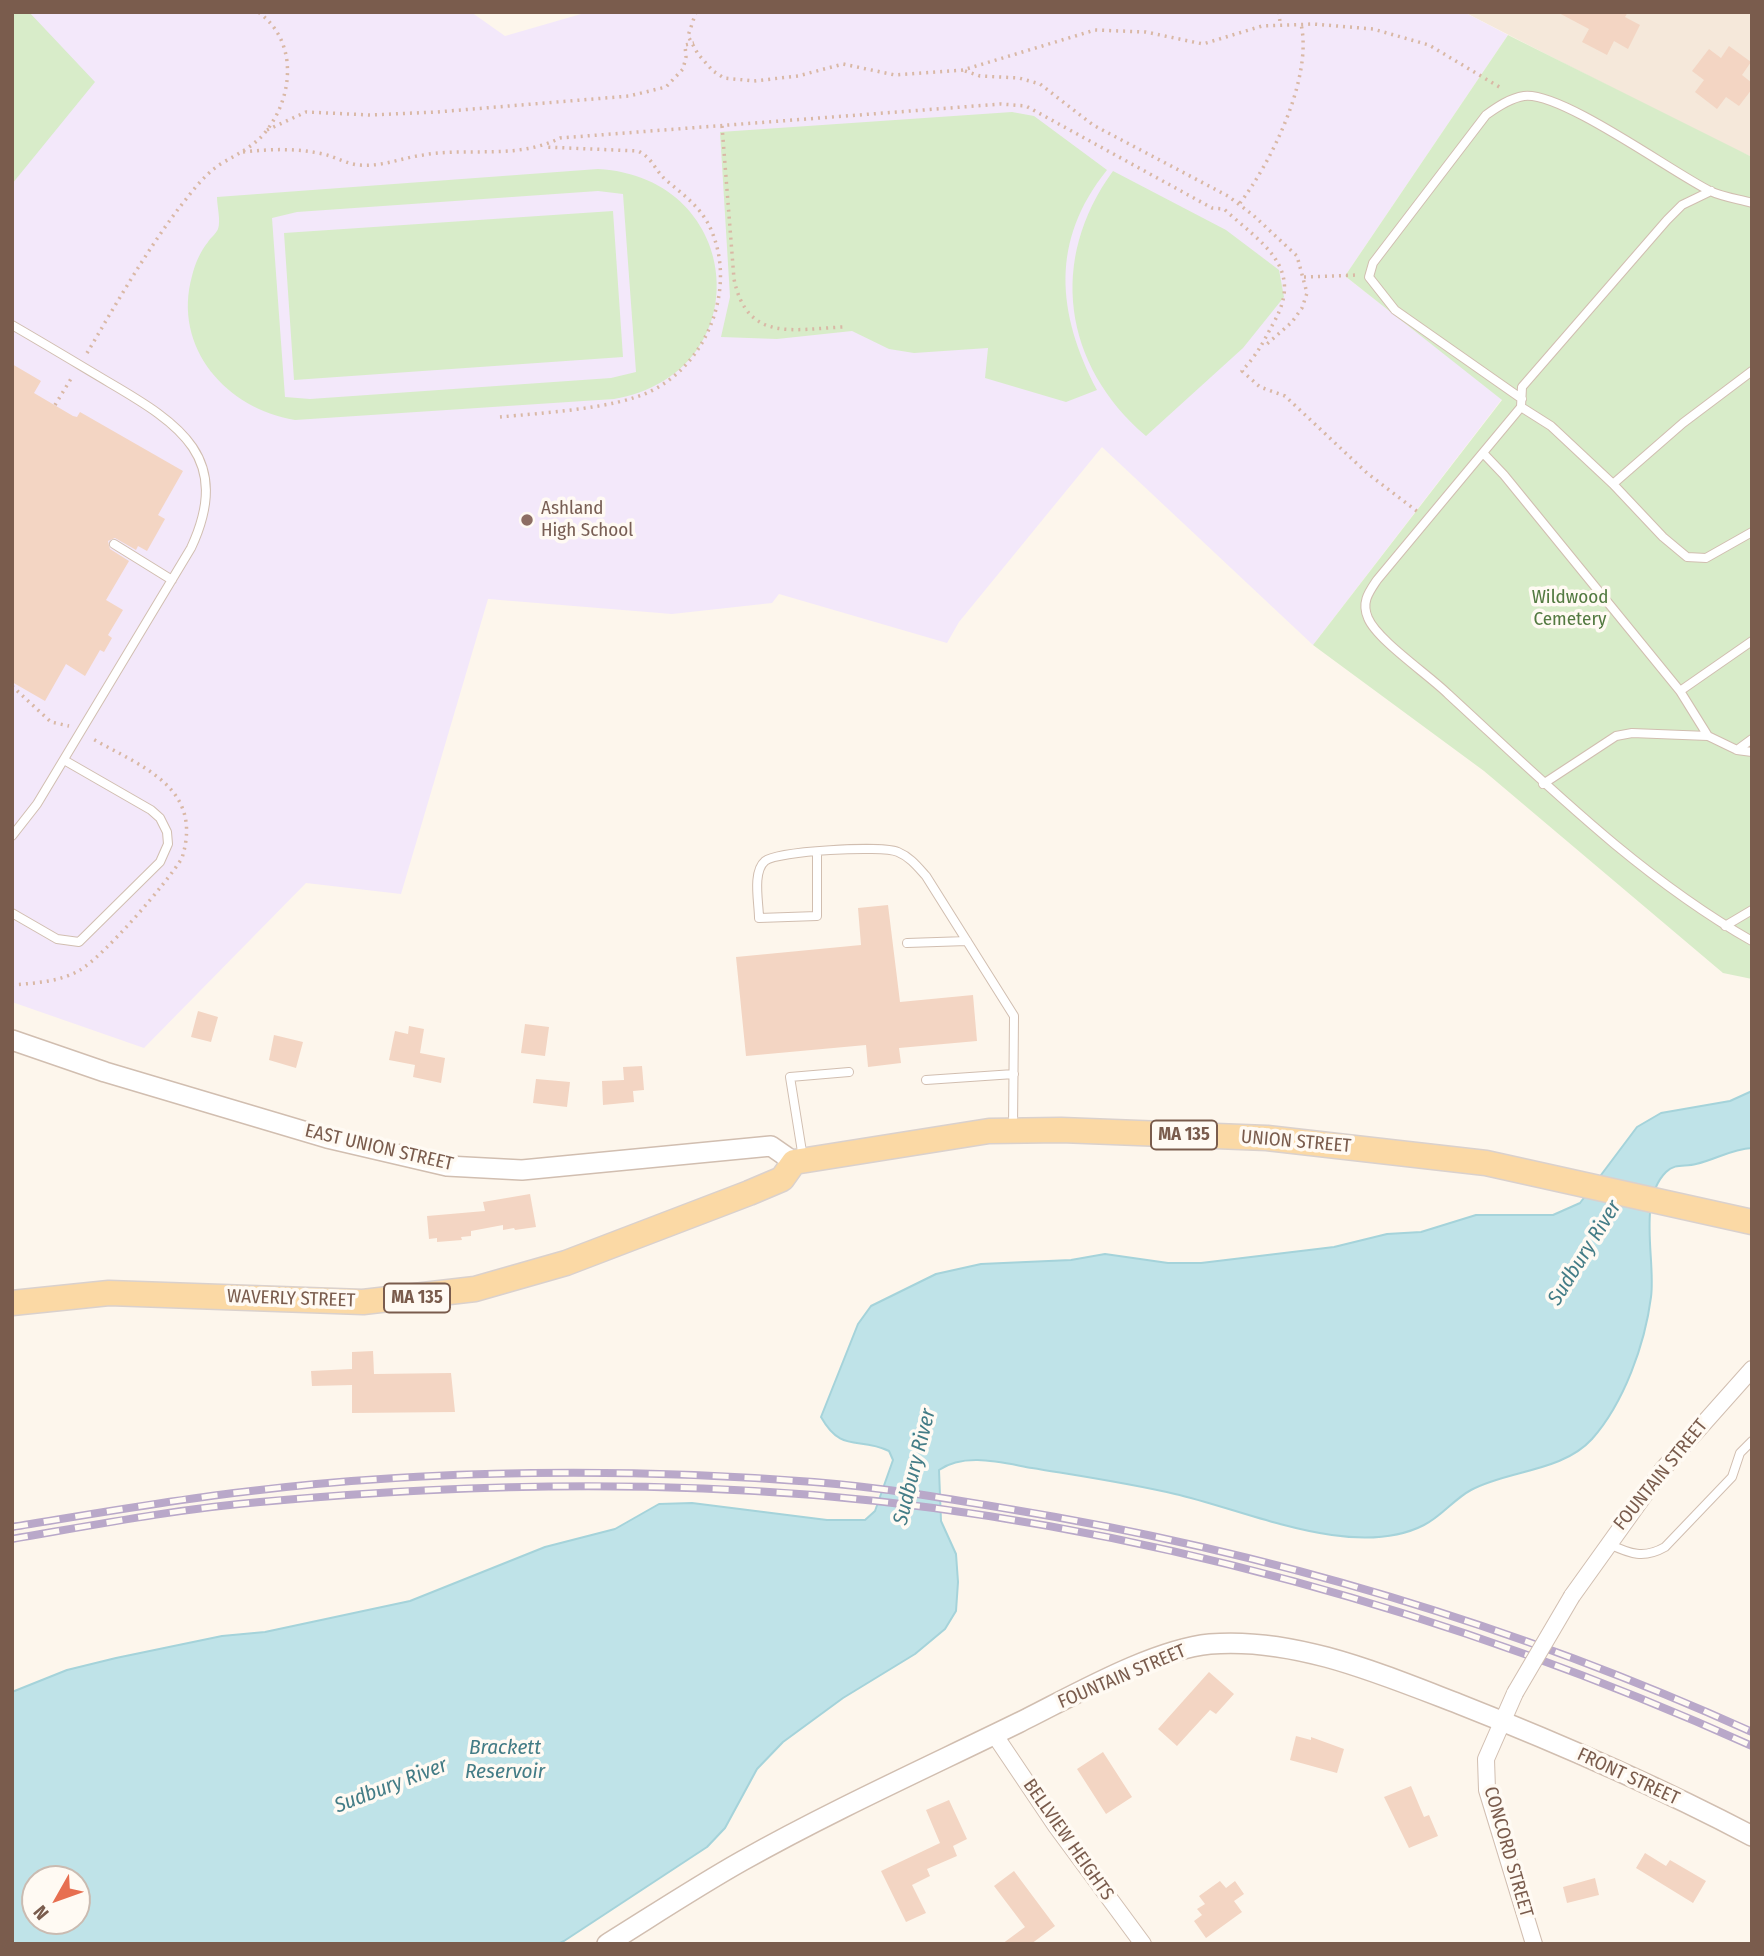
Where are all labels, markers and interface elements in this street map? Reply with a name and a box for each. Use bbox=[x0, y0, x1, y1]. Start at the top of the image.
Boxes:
place label: Ashland High School bbox=[541, 498, 633, 542]
marker: Ashland High School bbox=[519, 512, 535, 528]
park label: Wildwood Cemetery bbox=[1532, 587, 1608, 631]
street label: EAST UNION STREET bbox=[303, 1120, 455, 1176]
road number: MA 135 bbox=[1151, 1120, 1217, 1150]
street label: UNION STREET bbox=[1240, 1126, 1352, 1158]
water label: Sudbury River bbox=[1543, 1196, 1627, 1310]
road number: MA 135 bbox=[384, 1283, 450, 1312]
street label: WAVERLY STREET bbox=[226, 1285, 356, 1313]
water label: Sudbury River bbox=[888, 1406, 942, 1528]
street label: FOUNTAIN STREET bbox=[1609, 1415, 1713, 1535]
street label: FOUNTAIN STREET bbox=[1055, 1640, 1189, 1714]
water label: Brackett Reservoir bbox=[465, 1735, 545, 1785]
street label: FRONT STREET bbox=[1573, 1743, 1683, 1811]
water label: Sudbury River bbox=[331, 1753, 451, 1819]
street label: BELLVIEW HEIGHTS bbox=[1018, 1775, 1118, 1905]
street label: CONCORD STREET bbox=[1478, 1784, 1538, 1920]
north arrow bbox=[21, 1865, 91, 1935]
text: N bbox=[29, 1901, 54, 1924]

